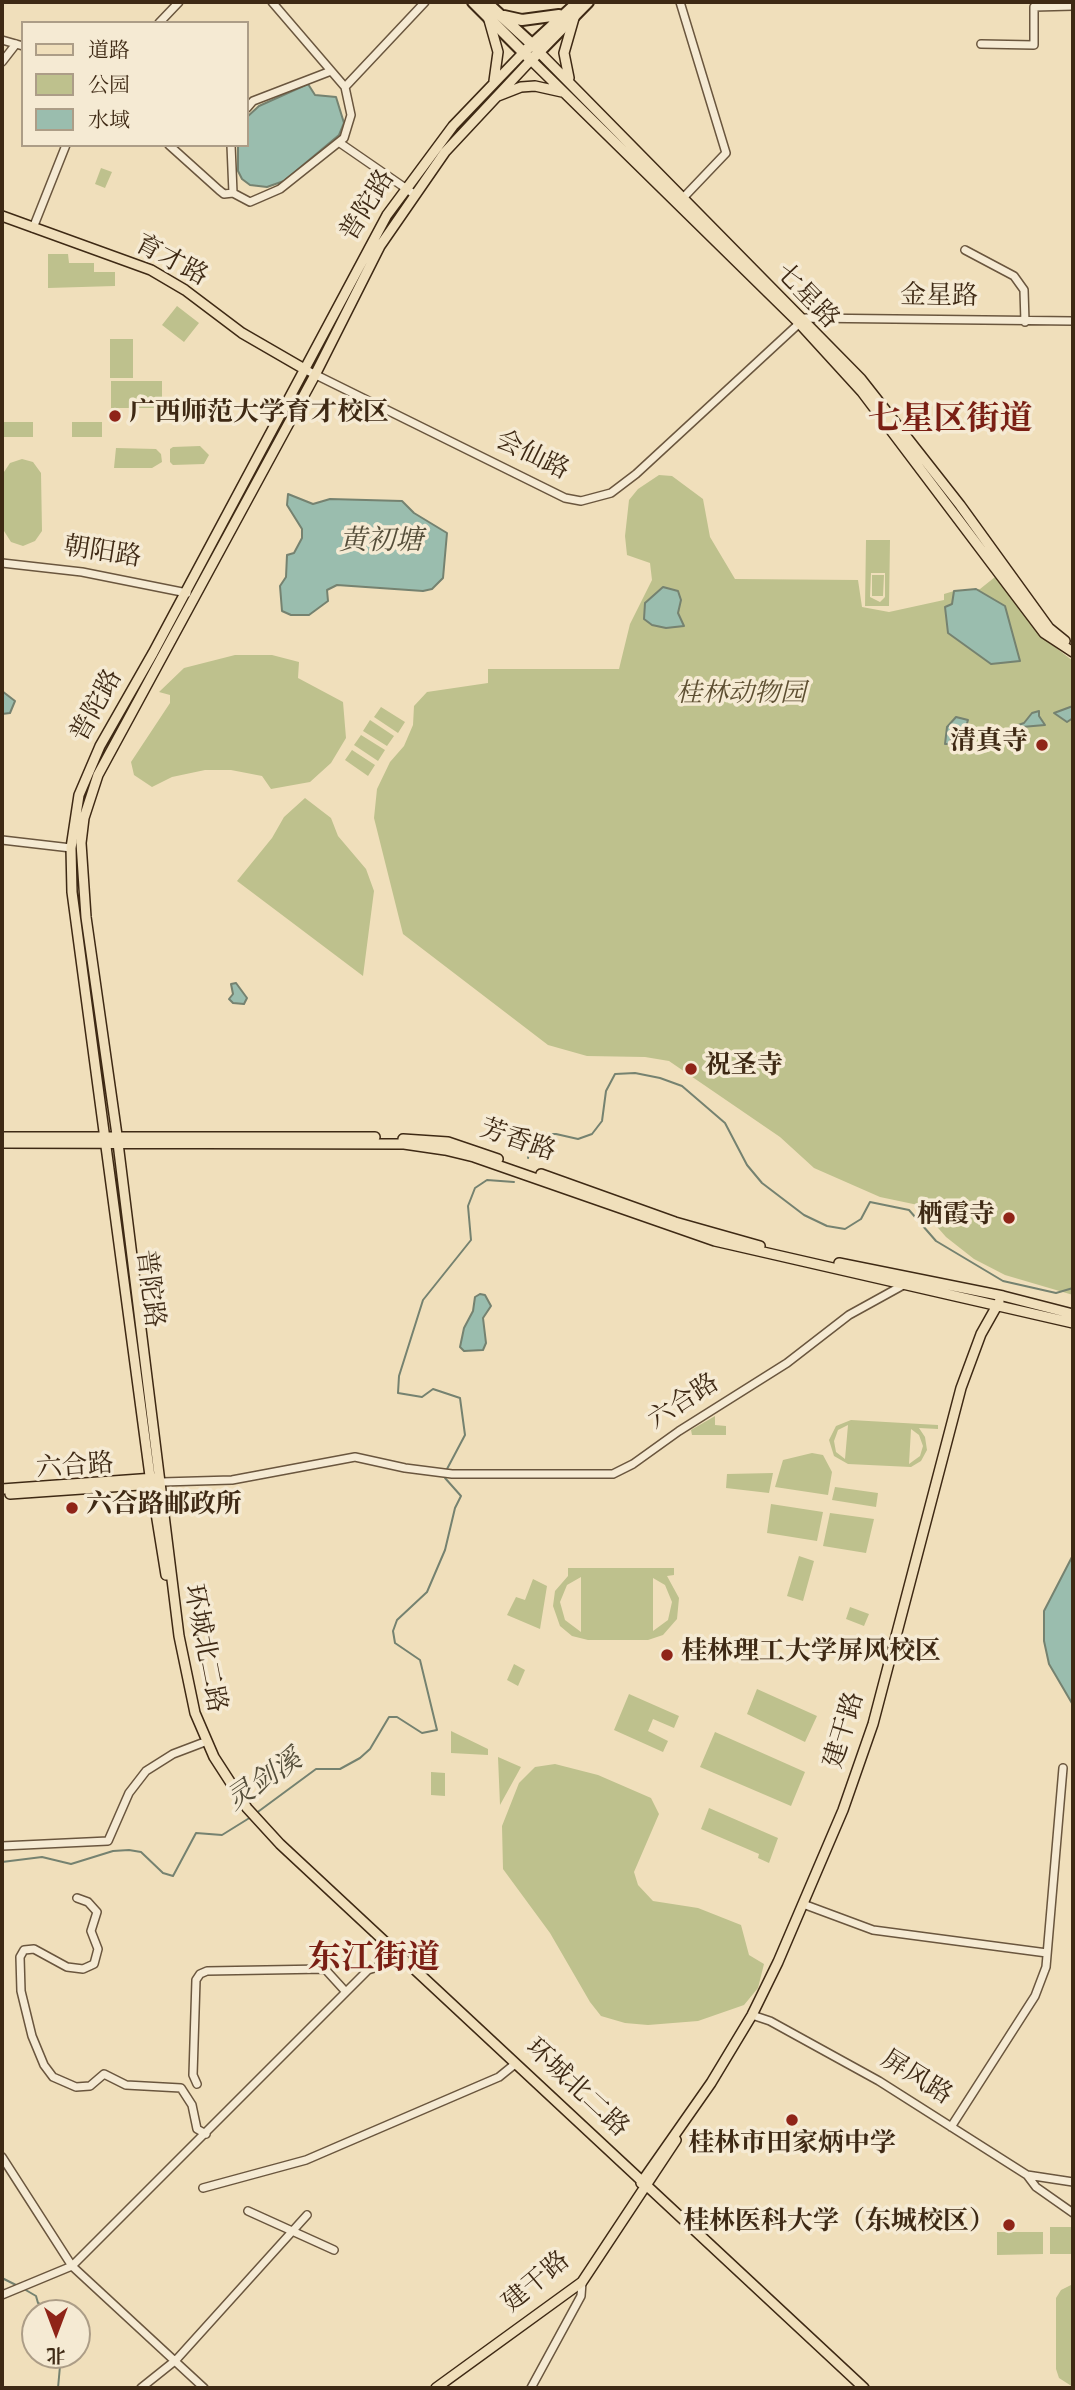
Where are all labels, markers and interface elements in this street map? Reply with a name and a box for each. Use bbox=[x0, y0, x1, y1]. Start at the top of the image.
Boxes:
legend bbox=[21, 21, 248, 147]
text: 道路 bbox=[88, 37, 130, 67]
text: 公园 bbox=[88, 72, 130, 102]
text: 水域 bbox=[88, 107, 130, 137]
street label: 普陀路 bbox=[336, 166, 404, 248]
street label: 育才路 bbox=[128, 231, 212, 295]
street label: 七星路 bbox=[767, 259, 843, 337]
street label: 金星路 bbox=[900, 283, 978, 315]
place label: 广西师范大学育才校区 bbox=[129, 400, 389, 432]
district label: 七星区街道 bbox=[868, 403, 1032, 443]
marker: 广西师范大学育才校区 bbox=[107, 408, 123, 424]
street label: 会仙路 bbox=[489, 427, 573, 489]
water label: 黄初塘 bbox=[339, 527, 423, 561]
street label: 朝阳路 bbox=[61, 533, 143, 577]
street label: 普陀路 bbox=[66, 665, 132, 749]
park label: 桂林动物园 bbox=[676, 681, 806, 713]
place label: 清真寺 bbox=[950, 729, 1028, 761]
marker: 清真寺 bbox=[1034, 737, 1050, 753]
place label: 祝圣寺 bbox=[705, 1053, 783, 1085]
marker: 祝圣寺 bbox=[683, 1061, 699, 1077]
street label: 芳香路 bbox=[475, 1116, 559, 1170]
place label: 栖霞寺 bbox=[917, 1202, 995, 1234]
marker: 栖霞寺 bbox=[1001, 1210, 1017, 1226]
street label: 普陀路 bbox=[127, 1248, 167, 1330]
street label: 六合路 bbox=[644, 1370, 726, 1438]
street label: 六合路 bbox=[35, 1451, 115, 1487]
place label: 六合路邮政所 bbox=[86, 1492, 242, 1524]
marker: 六合路邮政所 bbox=[64, 1500, 80, 1516]
street label: 环城北二路 bbox=[174, 1582, 230, 1716]
place label: 桂林理工大学屏风校区 bbox=[681, 1639, 941, 1671]
marker: 桂林理工大学屏风校区 bbox=[659, 1647, 675, 1663]
street label: 建干路 bbox=[821, 1689, 873, 1773]
water label: 灵剑溪 bbox=[222, 1746, 310, 1820]
district label: 东江街道 bbox=[308, 1942, 440, 1982]
street label: 环城北二路 bbox=[517, 2034, 633, 2146]
street label: 屏风路 bbox=[874, 2046, 956, 2114]
marker: 桂林市田家炳中学 bbox=[784, 2112, 800, 2128]
place label: 桂林市田家炳中学 bbox=[688, 2131, 896, 2163]
place label: 桂林医科大学（东城校区） bbox=[683, 2209, 995, 2241]
marker: 桂林医科大学（东城校区） bbox=[1001, 2217, 1017, 2233]
street label: 建干路 bbox=[498, 2247, 578, 2321]
north arrow bbox=[21, 2299, 91, 2369]
text: 北 bbox=[47, 2340, 66, 2367]

